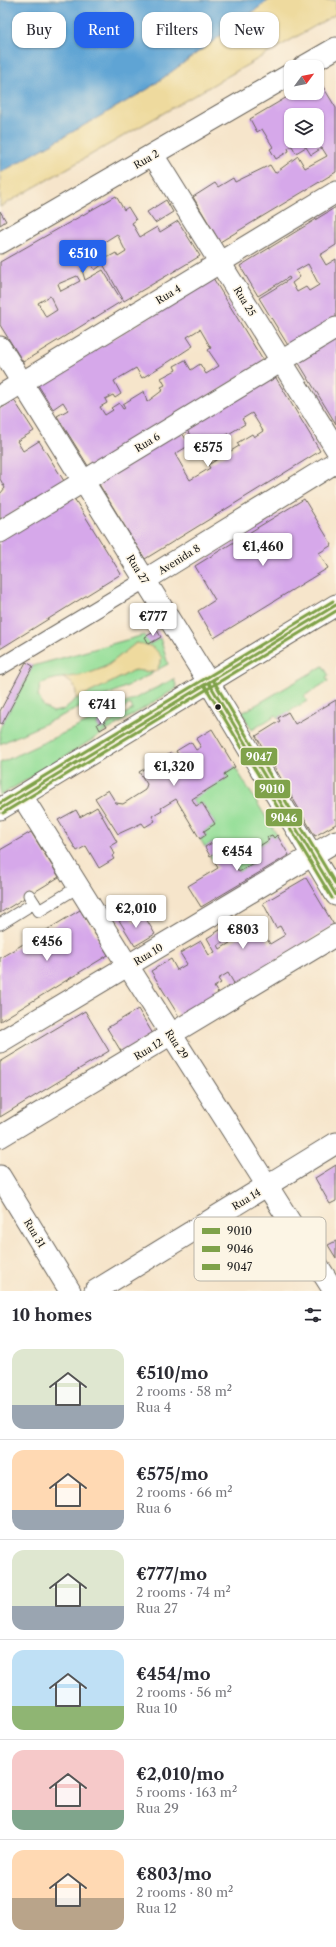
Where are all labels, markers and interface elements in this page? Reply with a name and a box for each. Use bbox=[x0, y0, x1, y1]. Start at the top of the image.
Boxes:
chip: Buy bbox=[12, 12, 66, 48]
chip: Rent bbox=[74, 12, 134, 48]
chip: Filters bbox=[142, 12, 212, 48]
chip: New bbox=[220, 12, 279, 48]
north arrow bbox=[284, 60, 324, 100]
map controls bbox=[284, 60, 324, 148]
button: layers bbox=[284, 108, 324, 148]
street label: Rua 2 bbox=[131, 147, 161, 172]
pin: €510 bbox=[59, 240, 107, 274]
text: €510 bbox=[68, 245, 98, 261]
street label: Rua 4 bbox=[153, 282, 183, 307]
street label: Rua 25 bbox=[231, 284, 259, 319]
street label: Rua 6 bbox=[132, 430, 162, 455]
pin: €575 bbox=[184, 434, 232, 468]
text: €575 bbox=[193, 439, 223, 455]
pin: €1,460 bbox=[230, 533, 296, 567]
text: €1,460 bbox=[242, 538, 284, 554]
street label: Avenida 8 bbox=[155, 542, 203, 578]
street label: Rua 27 bbox=[124, 552, 152, 586]
pin: €777 bbox=[129, 603, 177, 637]
text: €777 bbox=[139, 608, 167, 624]
pin: €741 bbox=[78, 691, 126, 725]
text: €741 bbox=[88, 696, 116, 712]
unlabelled marker bbox=[213, 702, 223, 712]
line badge: 9047 bbox=[240, 747, 278, 766]
text: 9047 bbox=[246, 750, 272, 764]
pin: €1,320 bbox=[141, 753, 207, 787]
text: €1,320 bbox=[154, 758, 195, 774]
line badge: 9010 bbox=[254, 779, 291, 799]
text: 9010 bbox=[259, 782, 285, 796]
line badge: 9046 bbox=[265, 808, 303, 827]
text: 9046 bbox=[271, 811, 298, 825]
pin: €454 bbox=[213, 838, 261, 872]
text: €454 bbox=[222, 843, 252, 859]
pin: €2,010 bbox=[103, 895, 169, 929]
text: €2,010 bbox=[115, 900, 157, 916]
pin: €803 bbox=[219, 916, 267, 950]
text: €803 bbox=[227, 921, 259, 937]
pin: €456 bbox=[23, 928, 71, 962]
text: €456 bbox=[32, 933, 62, 949]
street label: Rua 10 bbox=[131, 941, 165, 968]
street label: Rua 29 bbox=[162, 1027, 191, 1062]
street label: Rua 12 bbox=[132, 1036, 165, 1063]
street label: Rua 14 bbox=[230, 1186, 263, 1213]
street label: Rua 31 bbox=[21, 1217, 49, 1251]
legend bbox=[194, 1217, 326, 1281]
text: 9010 bbox=[227, 1224, 252, 1238]
text: 9046 bbox=[227, 1242, 254, 1256]
text: 9047 bbox=[227, 1260, 253, 1274]
icon: filters bbox=[302, 1304, 324, 1326]
text: 10 homes bbox=[12, 1305, 92, 1325]
text: €510/mo bbox=[136, 1363, 208, 1383]
icon: home bbox=[44, 1365, 92, 1413]
text: 2 rooms · 58 m² bbox=[136, 1383, 232, 1399]
text: Rua 4 bbox=[136, 1399, 171, 1415]
text: €575/mo bbox=[136, 1464, 208, 1484]
icon: home bbox=[44, 1466, 92, 1514]
text: 2 rooms · 66 m² bbox=[136, 1484, 233, 1500]
text: Rua 6 bbox=[136, 1500, 171, 1516]
text: €777/mo bbox=[136, 1564, 207, 1584]
icon: home bbox=[44, 1566, 92, 1614]
text: 2 rooms · 74 m² bbox=[136, 1584, 231, 1600]
text: Rua 27 bbox=[136, 1600, 178, 1616]
text: €454/mo bbox=[136, 1664, 210, 1684]
icon: home bbox=[44, 1666, 92, 1714]
text: 2 rooms · 56 m² bbox=[136, 1684, 232, 1700]
text: Rua 10 bbox=[136, 1700, 177, 1716]
text: €2,010/mo bbox=[136, 1764, 224, 1784]
icon: home bbox=[44, 1766, 92, 1814]
text: 5 rooms · 163 m² bbox=[136, 1784, 237, 1800]
text: Rua 29 bbox=[136, 1800, 179, 1816]
text: €803/mo bbox=[136, 1864, 212, 1884]
icon: home bbox=[44, 1866, 92, 1914]
text: 2 rooms · 80 m² bbox=[136, 1884, 233, 1900]
text: Rua 12 bbox=[136, 1900, 177, 1916]

